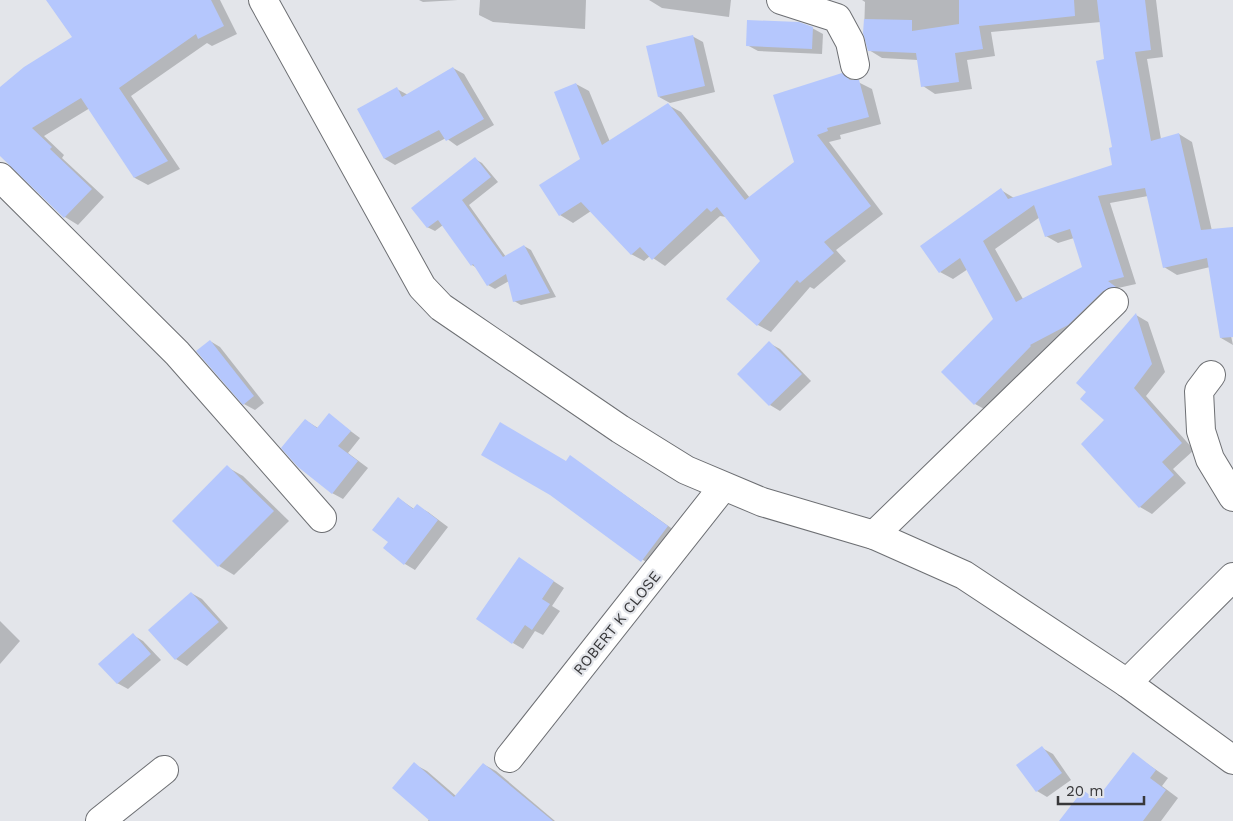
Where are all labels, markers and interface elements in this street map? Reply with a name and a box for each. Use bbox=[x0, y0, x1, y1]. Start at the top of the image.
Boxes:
street label: ROBERT K CLOSE bbox=[570, 568, 664, 678]
scale bar bbox=[1058, 774, 1144, 806]
text: 20 m bbox=[1066, 782, 1104, 800]

